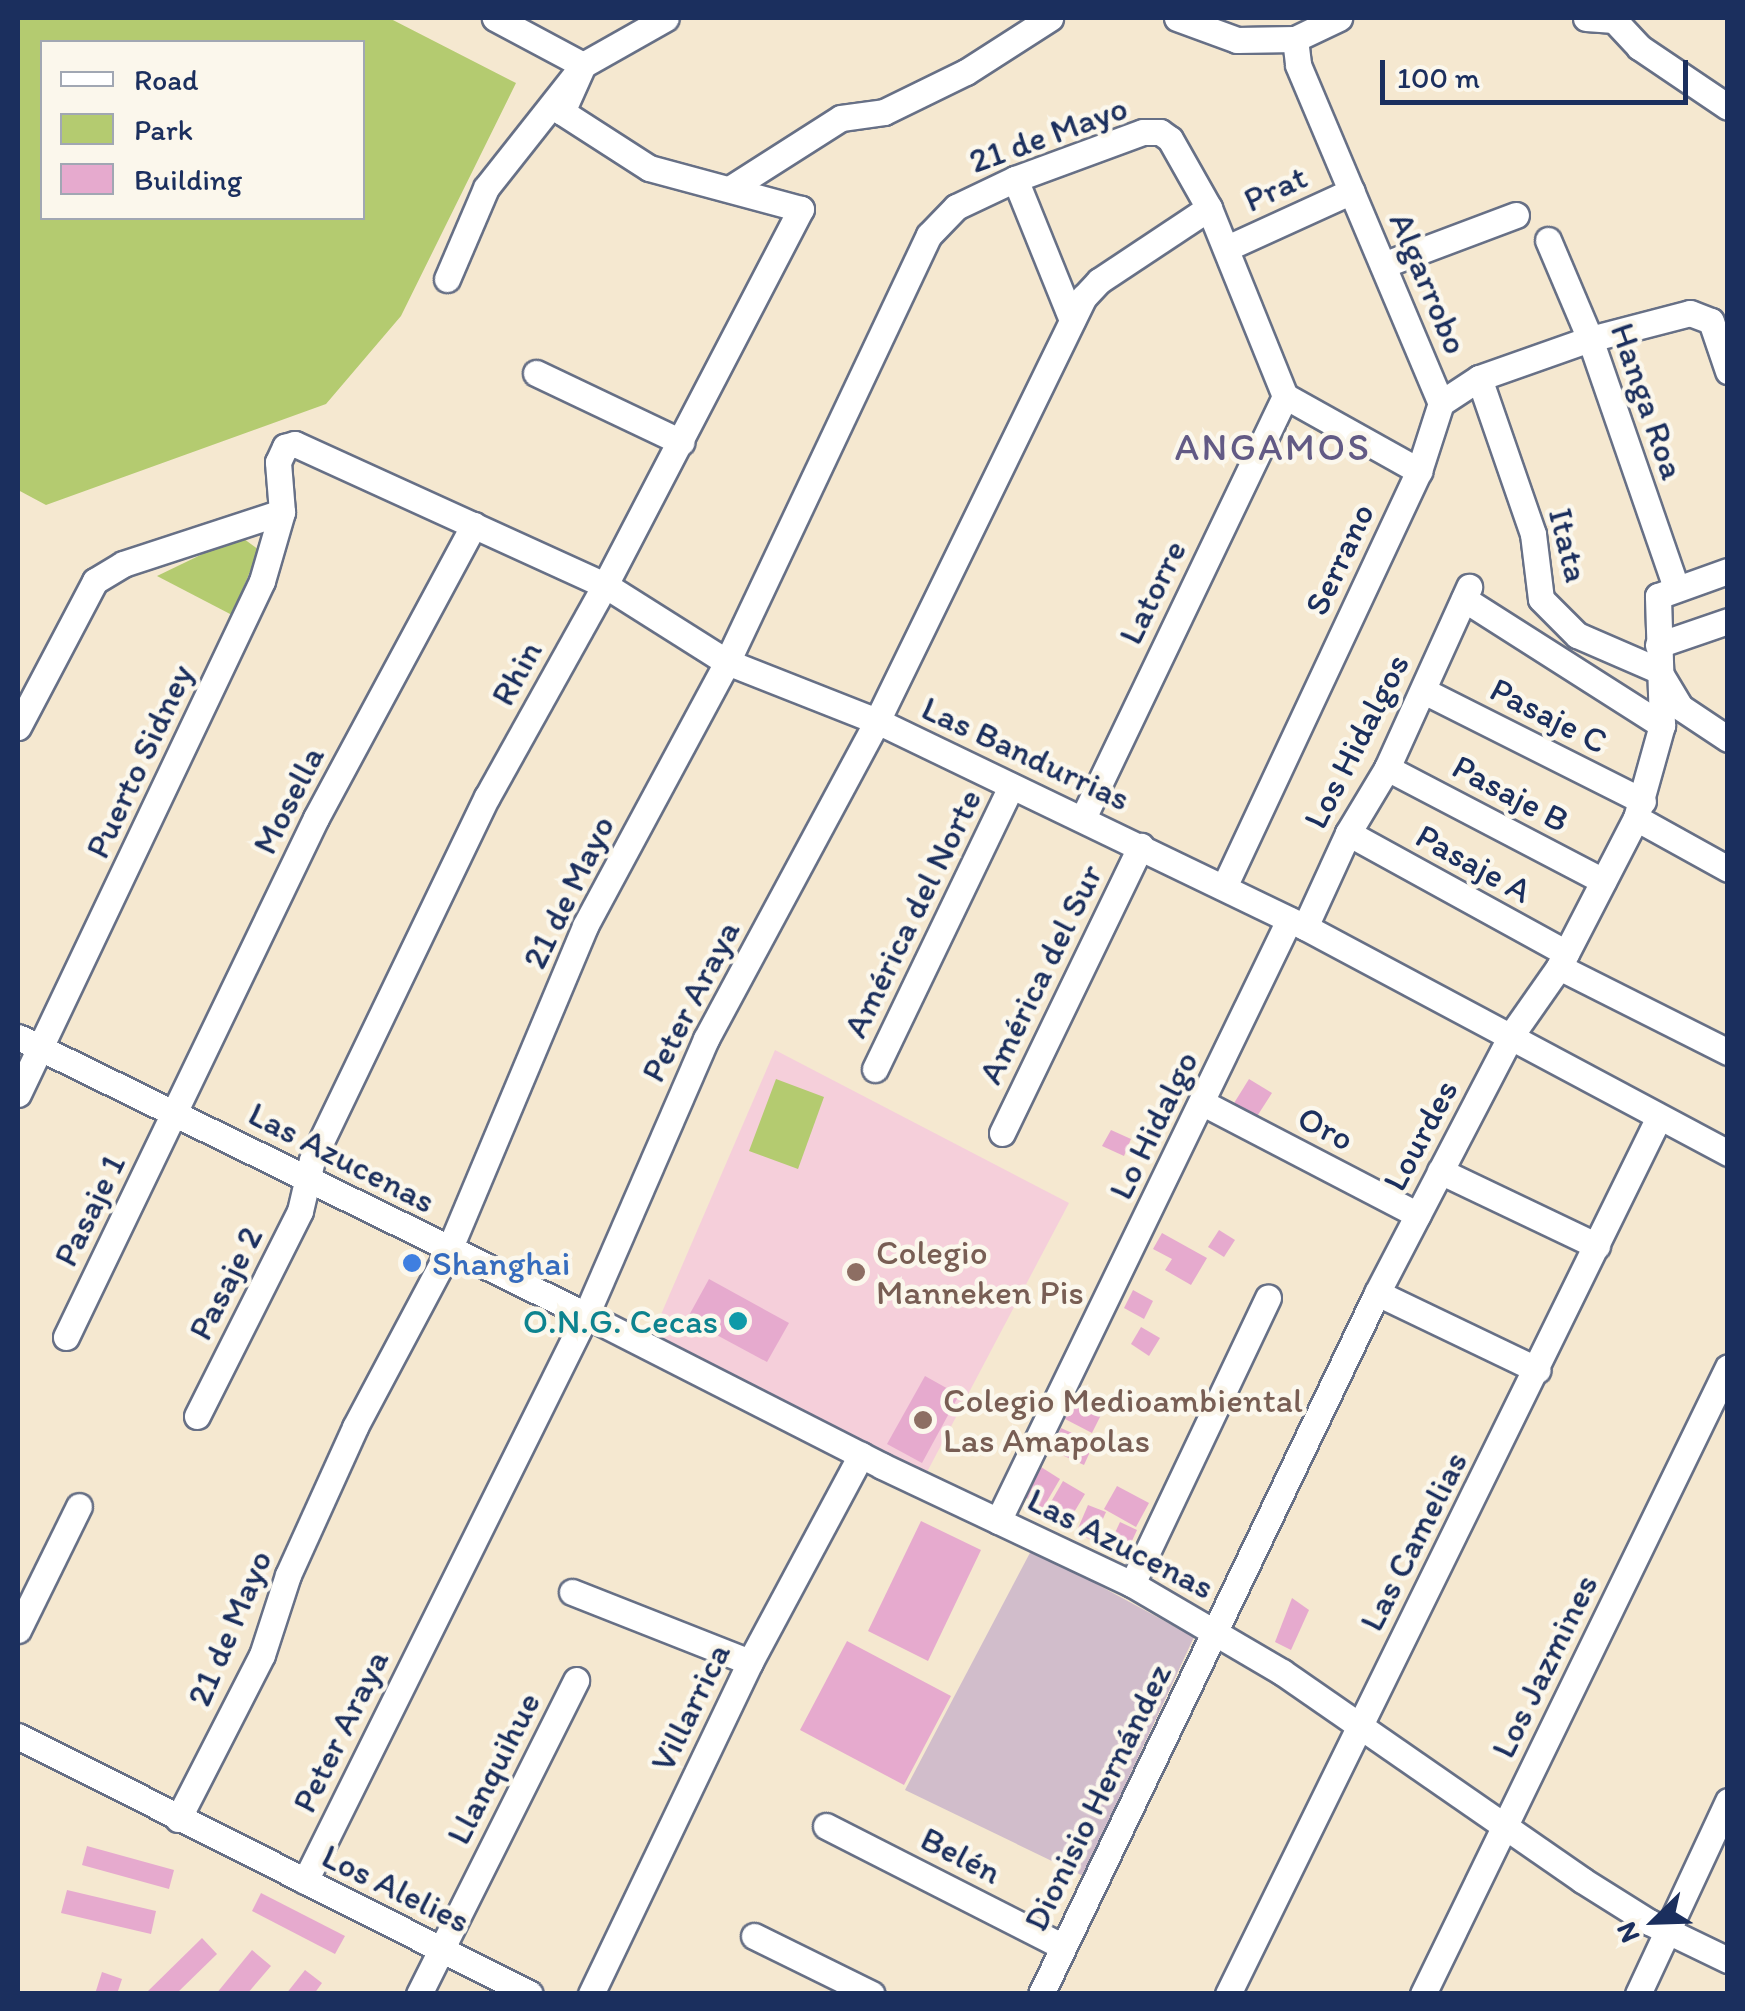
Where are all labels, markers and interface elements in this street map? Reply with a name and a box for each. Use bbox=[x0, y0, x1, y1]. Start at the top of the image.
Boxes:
legend bbox=[40, 40, 365, 220]
scale bar bbox=[1385, 40, 1692, 102]
text: 100 m bbox=[1397, 59, 1480, 96]
text: Road bbox=[134, 61, 199, 98]
street label: 21 de Mayo bbox=[963, 86, 1133, 182]
text: Park bbox=[134, 111, 193, 148]
street label: Prat bbox=[1237, 155, 1313, 221]
text: Building bbox=[134, 161, 242, 198]
street label: Algarrobo bbox=[1380, 206, 1478, 360]
street label: Hanga Roa bbox=[1602, 318, 1694, 484]
district label: ANGAMOS bbox=[1175, 425, 1371, 471]
street label: Serrano bbox=[1295, 497, 1383, 621]
street label: Itata bbox=[1540, 504, 1598, 586]
street label: Latorre bbox=[1109, 533, 1195, 651]
street label: Rhin bbox=[481, 633, 551, 713]
street label: Los Hidalgos bbox=[1294, 647, 1418, 835]
street label: Puerto Sidney bbox=[76, 658, 202, 864]
street label: Pasaje C bbox=[1483, 668, 1615, 762]
street label: Las Bandurrias bbox=[914, 686, 1138, 820]
street label: Mosella bbox=[243, 739, 333, 861]
street label: Pasaje B bbox=[1446, 745, 1576, 841]
street label: América del Norte bbox=[834, 782, 990, 1044]
street label: 21 de Mayo bbox=[513, 808, 623, 976]
street label: Pasaje A bbox=[1409, 814, 1539, 912]
street label: América del Sur bbox=[969, 858, 1111, 1090]
street label: Peter Araya bbox=[632, 914, 748, 1088]
street label: Lo Hidalgo bbox=[1099, 1044, 1207, 1206]
street label: Lourdes bbox=[1373, 1072, 1467, 1198]
street label: Las Azucenas bbox=[242, 1092, 442, 1222]
street label: Oro bbox=[1291, 1096, 1361, 1160]
street label: Pasaje 1 bbox=[44, 1147, 134, 1273]
street label: Pasaje 2 bbox=[179, 1219, 271, 1347]
place label: Colegio Manneken Pis bbox=[876, 1231, 1084, 1313]
place label: Shanghai bbox=[432, 1242, 570, 1284]
marker: Shanghai bbox=[401, 1252, 423, 1274]
marker: Colegio Manneken Pis bbox=[845, 1261, 867, 1283]
place label: O.N.G. Cecas bbox=[523, 1300, 718, 1342]
marker: O.N.G. Cecas bbox=[727, 1310, 749, 1332]
place label: Colegio Medioambiental Las Amapolas bbox=[943, 1379, 1304, 1461]
marker: Colegio Medioambiental Las Amapolas bbox=[912, 1409, 934, 1431]
street label: Las Camelias bbox=[1349, 1443, 1477, 1639]
street label: Las Azucenas bbox=[1021, 1478, 1221, 1608]
street label: 21 de Mayo bbox=[177, 1543, 281, 1713]
street label: Los Jazmines bbox=[1481, 1567, 1607, 1765]
street label: Villarrica bbox=[641, 1636, 739, 1778]
street label: Peter Araya bbox=[283, 1643, 397, 1819]
street label: Dionisio Hernández bbox=[1014, 1656, 1180, 1938]
street label: Llanquihue bbox=[437, 1685, 549, 1851]
street label: Belén bbox=[914, 1817, 1008, 1893]
street label: Los Alelies bbox=[315, 1834, 477, 1942]
north arrow bbox=[1605, 1871, 1705, 1971]
text: N bbox=[1608, 1917, 1647, 1948]

